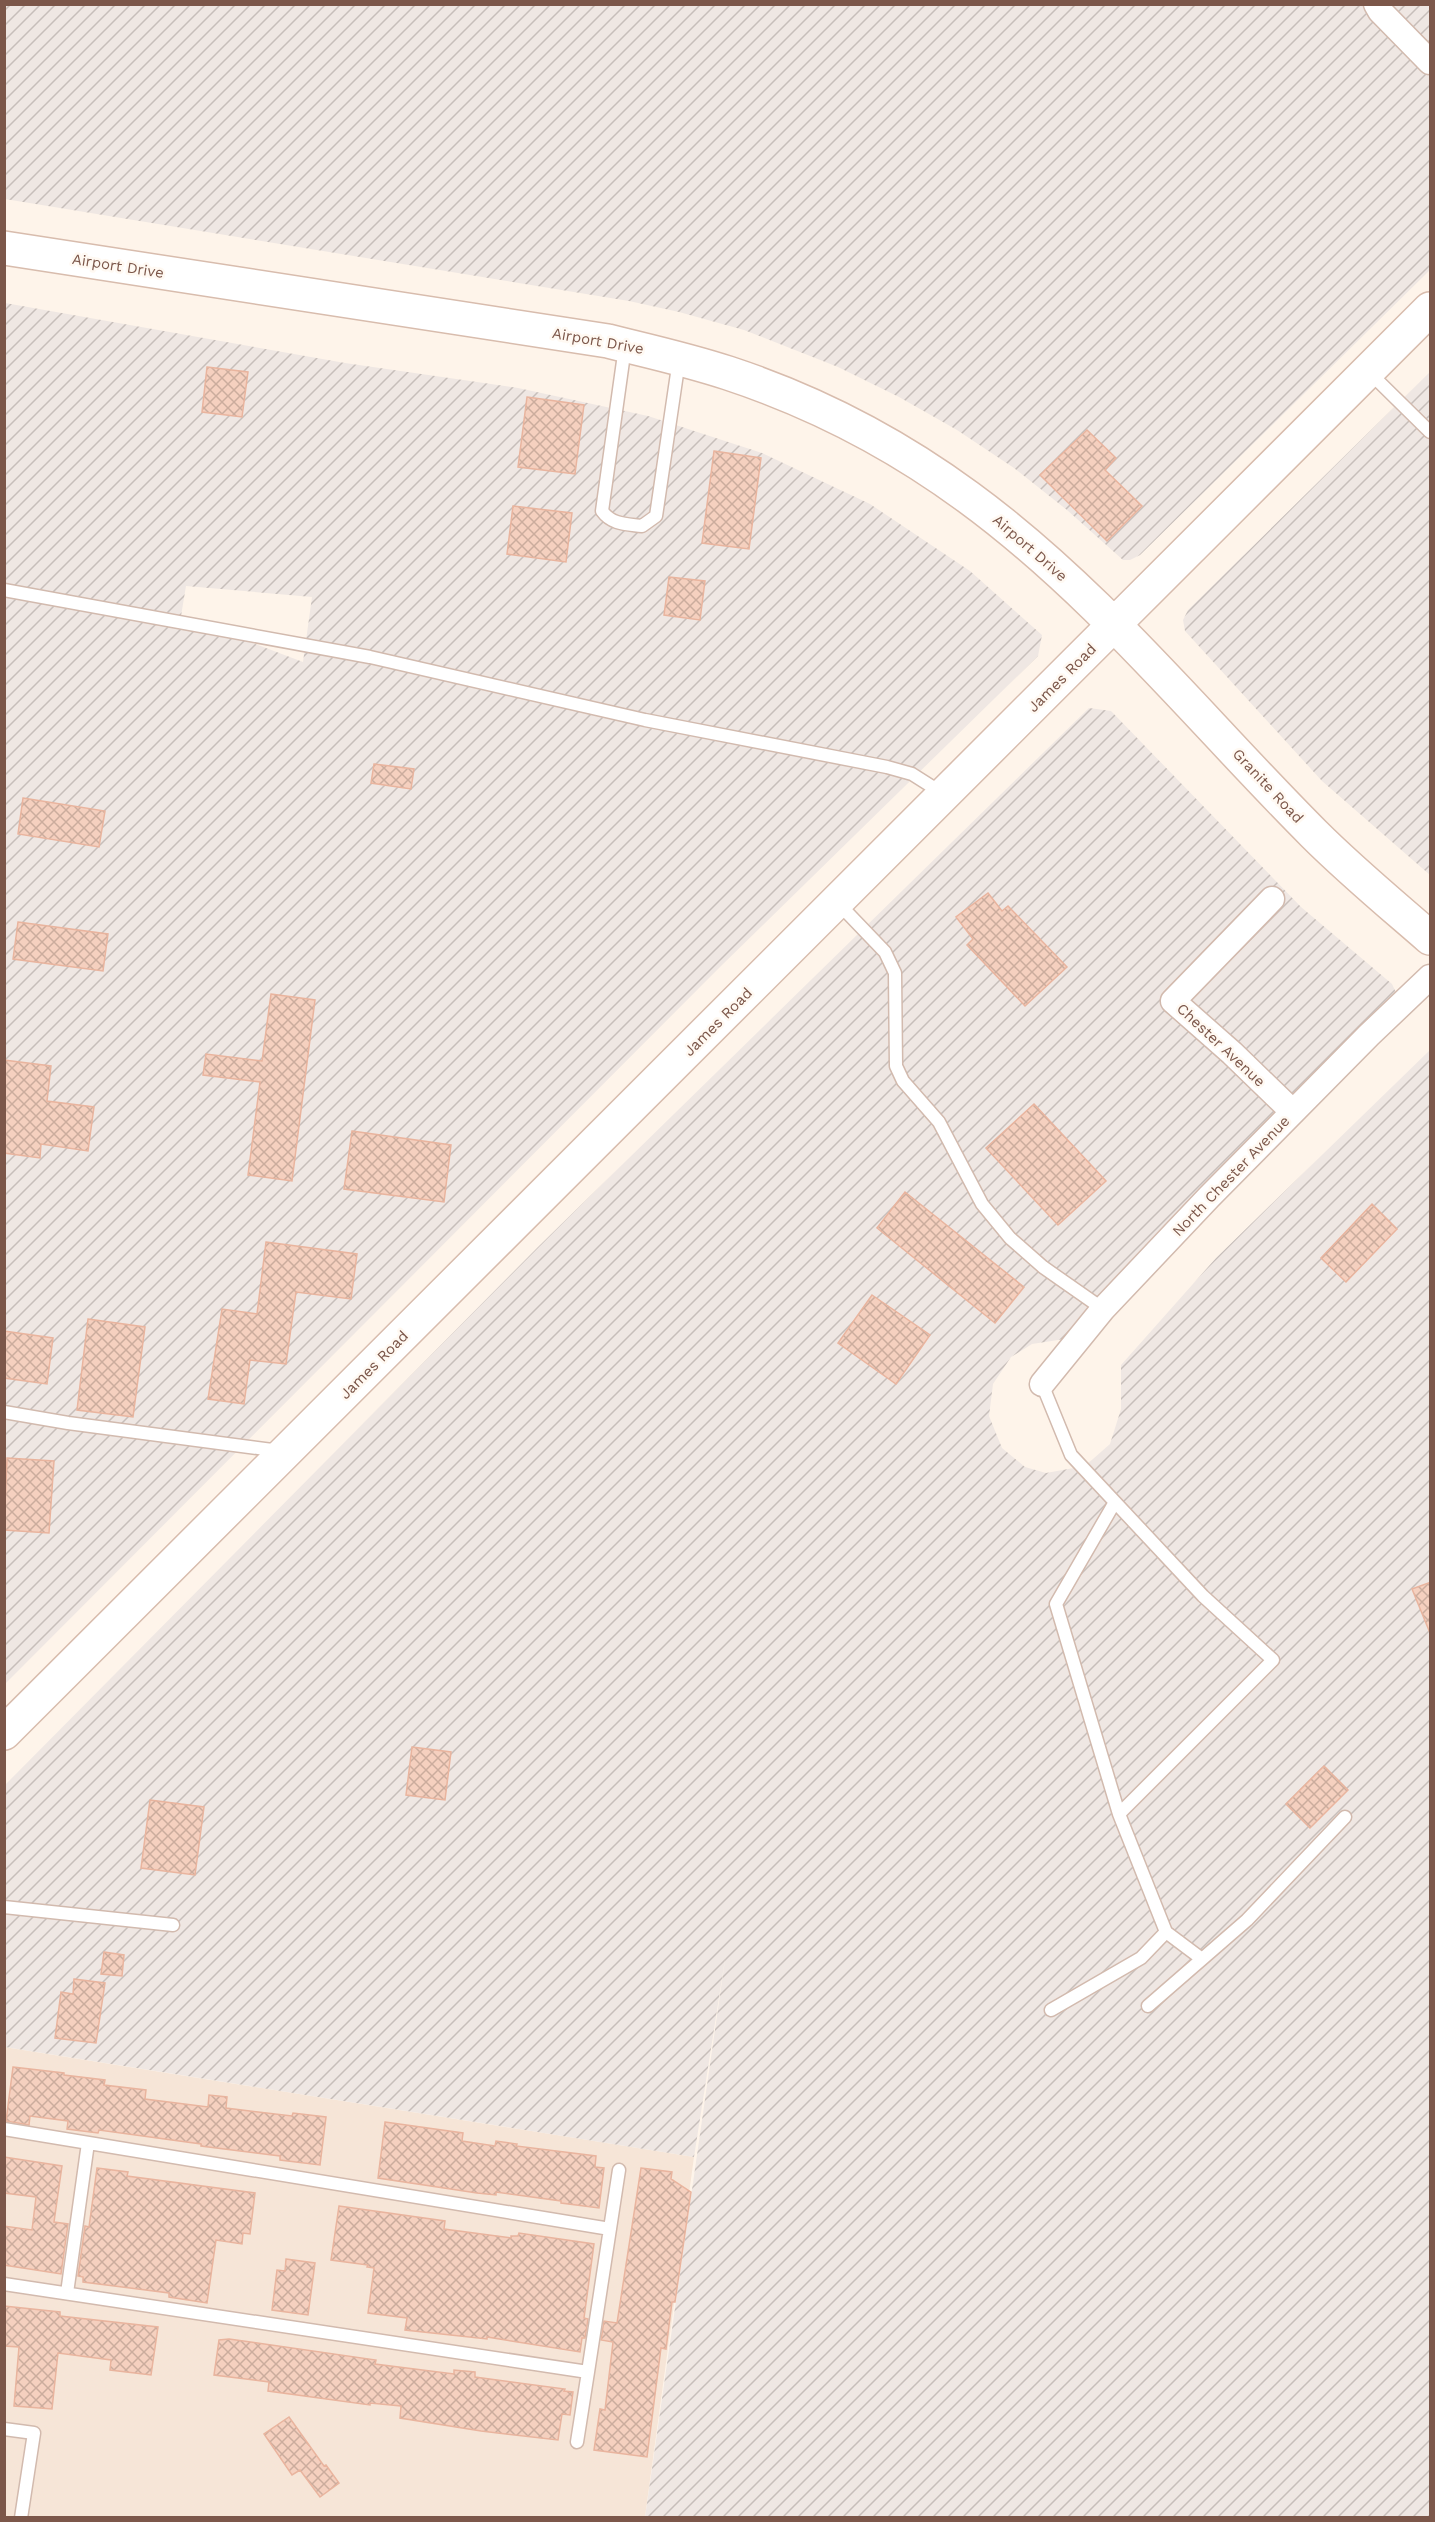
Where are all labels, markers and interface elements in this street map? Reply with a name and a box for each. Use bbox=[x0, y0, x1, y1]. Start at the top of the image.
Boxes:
street label: Airport Drive bbox=[71, 250, 165, 282]
street label: Airport Drive bbox=[551, 324, 645, 358]
street label: Airport Drive bbox=[989, 511, 1071, 585]
street label: James Road bbox=[1024, 640, 1100, 716]
street label: Granite Road bbox=[1229, 745, 1307, 827]
street label: James Road bbox=[680, 984, 756, 1060]
street label: Chester Avenue bbox=[1173, 999, 1269, 1091]
street label: North Chester Avenue bbox=[1169, 1112, 1293, 1240]
street label: James Road bbox=[336, 1327, 412, 1403]

